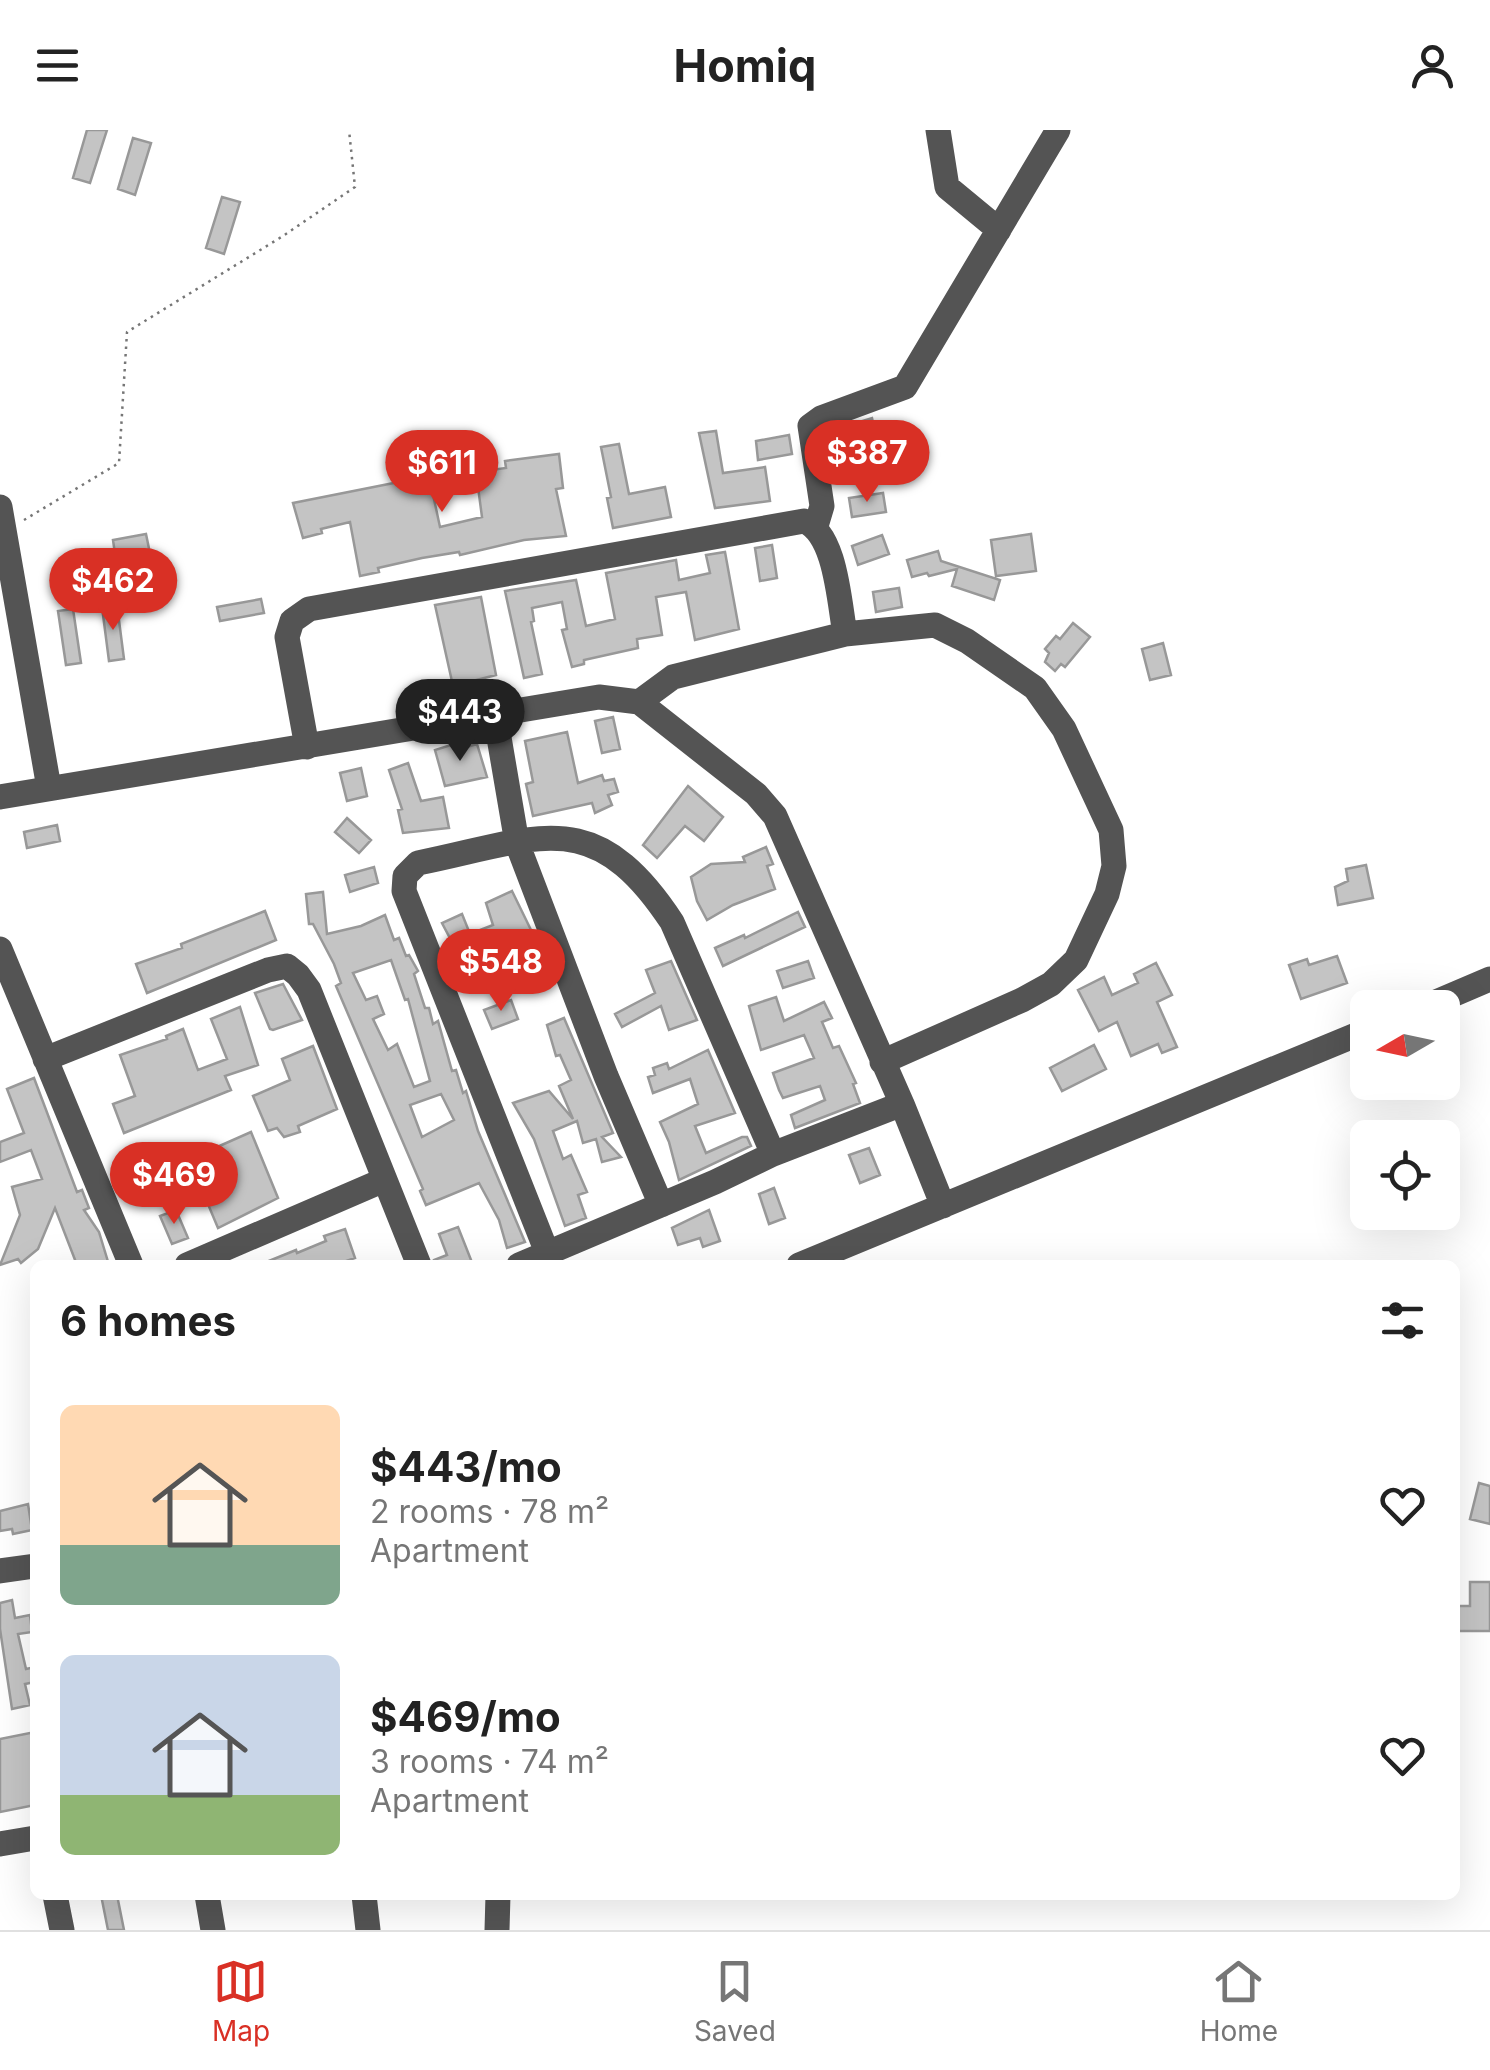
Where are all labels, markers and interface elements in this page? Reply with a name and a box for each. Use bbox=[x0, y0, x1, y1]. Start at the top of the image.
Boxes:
icon: menu bbox=[30, 38, 85, 93]
text: Homiq bbox=[674, 38, 816, 93]
icon: person bbox=[1405, 38, 1460, 93]
pin: $387 bbox=[808, 420, 926, 505]
pin: $611 bbox=[383, 430, 501, 515]
text: $387 bbox=[826, 433, 908, 472]
text: $611 bbox=[407, 443, 477, 482]
pin: $462 bbox=[54, 548, 172, 633]
text: $462 bbox=[71, 561, 155, 600]
pin: $443 bbox=[401, 679, 519, 764]
text: $443 bbox=[418, 692, 502, 731]
pin: $548 bbox=[442, 929, 560, 1014]
text: $548 bbox=[459, 942, 543, 981]
north arrow bbox=[1350, 990, 1460, 1100]
map controls bbox=[1350, 990, 1460, 1230]
button: locate bbox=[1350, 1120, 1460, 1230]
pin: $469 bbox=[115, 1142, 233, 1227]
text: $469 bbox=[132, 1155, 216, 1194]
icon: filters bbox=[1375, 1293, 1430, 1348]
text: 6 homes bbox=[60, 1295, 236, 1346]
text: $443/mo bbox=[370, 1441, 562, 1492]
icon: home bbox=[140, 1445, 260, 1565]
icon: heart bbox=[1375, 1478, 1430, 1533]
text: 2 rooms · 78 m² bbox=[370, 1492, 609, 1531]
text: Apartment bbox=[370, 1531, 529, 1570]
text: $469/mo bbox=[370, 1691, 561, 1742]
icon: home bbox=[140, 1695, 260, 1815]
icon: heart bbox=[1375, 1728, 1430, 1783]
text: 3 rooms · 74 m² bbox=[370, 1742, 609, 1781]
text: Apartment bbox=[370, 1781, 529, 1820]
tab: Map bbox=[212, 1954, 270, 2048]
tab: Saved bbox=[694, 1954, 776, 2048]
tab: Home bbox=[1200, 1954, 1278, 2048]

